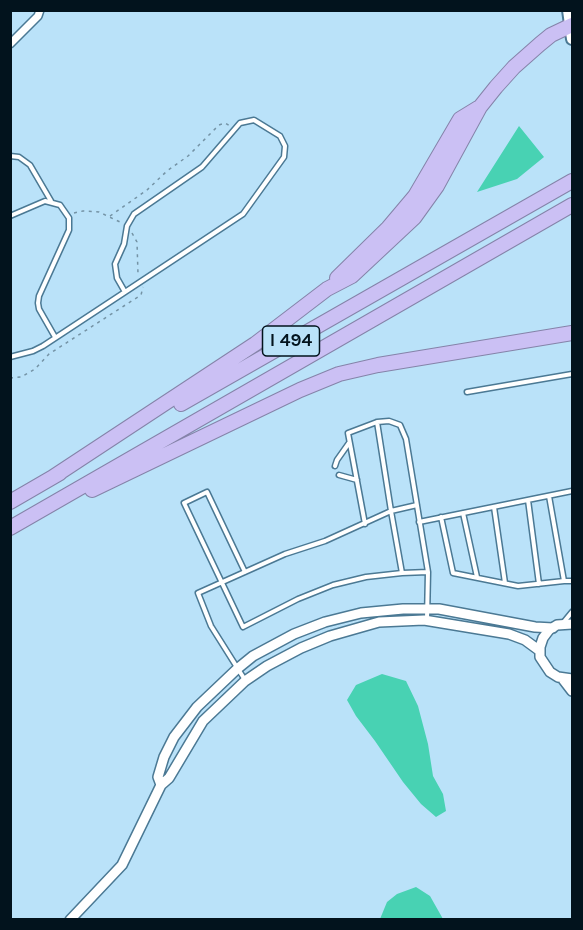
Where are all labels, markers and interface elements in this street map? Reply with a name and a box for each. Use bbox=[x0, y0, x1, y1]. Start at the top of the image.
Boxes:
road number: I 494 bbox=[262, 326, 320, 356]

